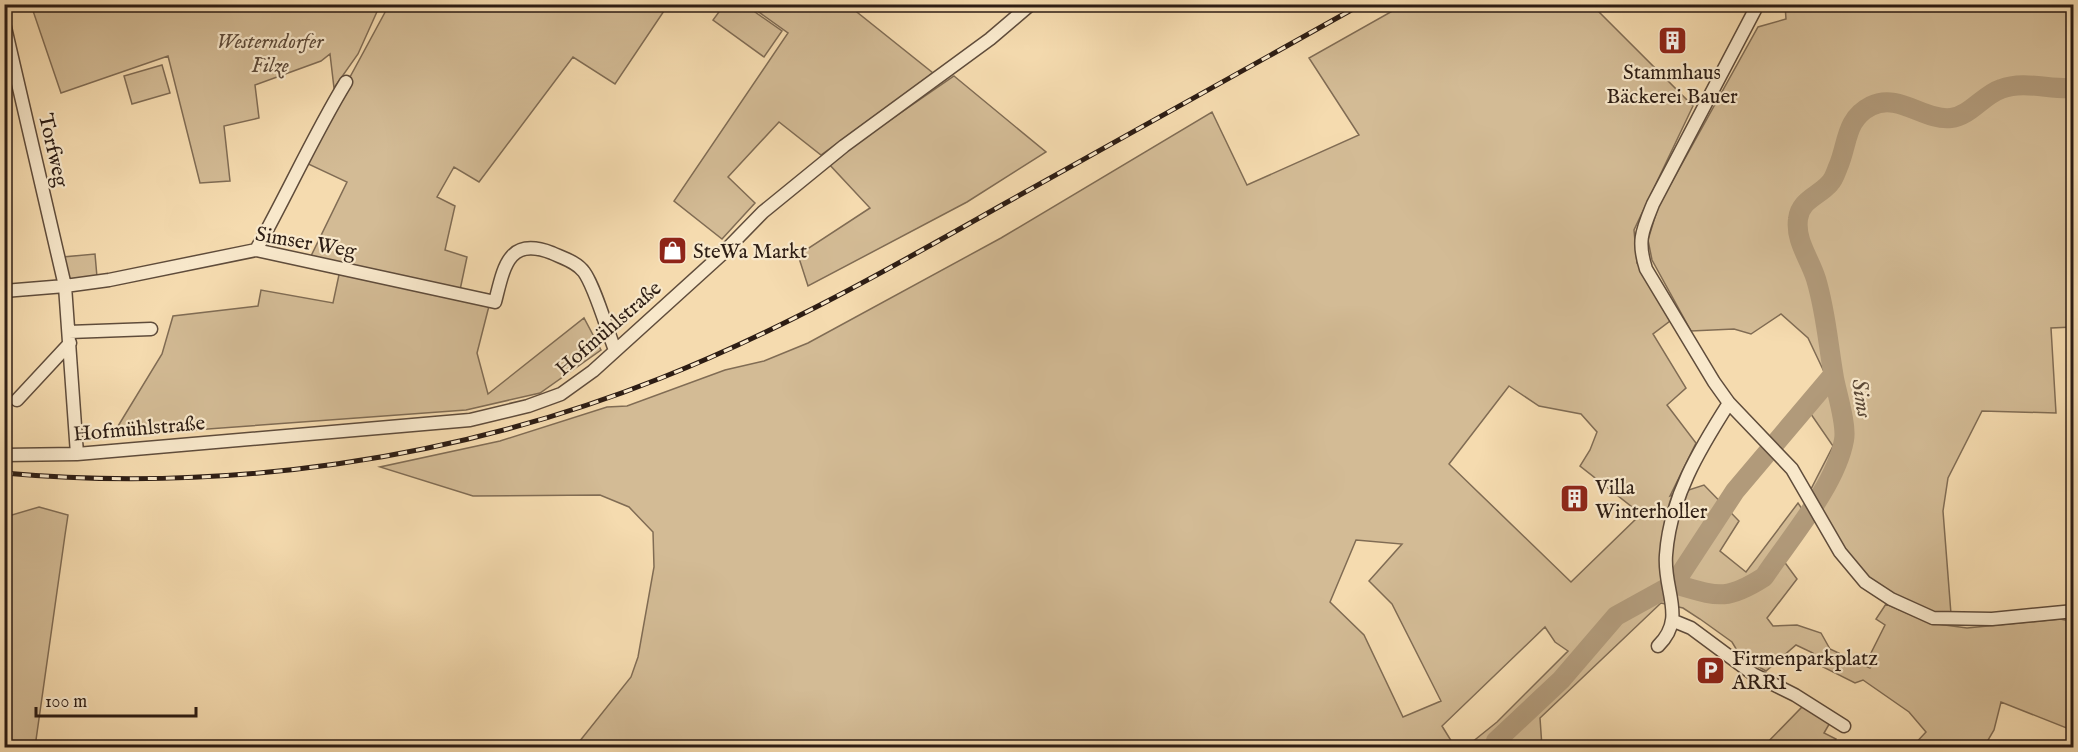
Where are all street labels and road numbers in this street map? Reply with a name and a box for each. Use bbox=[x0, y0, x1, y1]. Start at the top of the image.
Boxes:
street label: Torfweg bbox=[31, 111, 74, 190]
street label: Simser Weg bbox=[253, 221, 359, 266]
street label: Hofmühlstraße bbox=[550, 275, 668, 383]
street label: Hofmühlstraße bbox=[72, 410, 207, 449]

